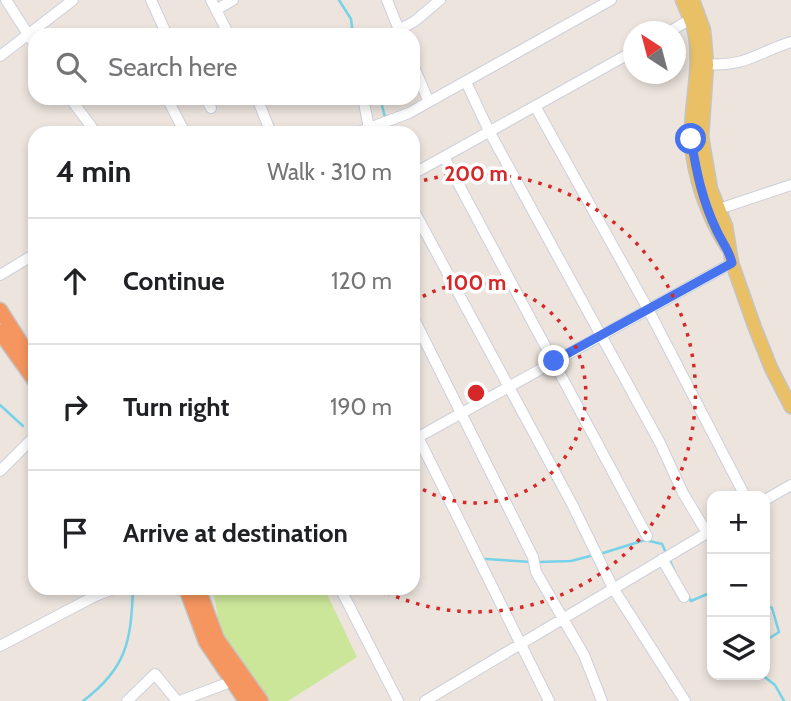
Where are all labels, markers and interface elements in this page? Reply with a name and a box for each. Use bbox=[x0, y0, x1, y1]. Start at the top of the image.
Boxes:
north arrow bbox=[623, 21, 686, 84]
search box bbox=[28, 28, 420, 105]
icon: search bbox=[52, 48, 90, 86]
text: Search here bbox=[108, 51, 237, 83]
route start bbox=[675, 123, 706, 154]
text: 4 min bbox=[56, 153, 131, 190]
text: Walk · 310 m bbox=[267, 158, 392, 186]
text: 200 m bbox=[444, 161, 508, 186]
icon: ahead bbox=[56, 262, 94, 300]
text: Continue bbox=[123, 265, 225, 297]
text: 120 m bbox=[331, 267, 392, 295]
text: 100 m bbox=[446, 270, 506, 295]
route end bbox=[538, 345, 569, 376]
centre of rings bbox=[464, 381, 488, 405]
icon: right bbox=[56, 388, 94, 426]
text: Turn right bbox=[123, 391, 229, 423]
text: 190 m bbox=[330, 393, 392, 421]
map controls bbox=[707, 491, 770, 680]
button: + bbox=[707, 491, 770, 554]
icon: arrive bbox=[56, 514, 94, 552]
text: Arrive at destination bbox=[123, 517, 348, 549]
button: − bbox=[707, 554, 770, 617]
button: layers bbox=[707, 617, 770, 680]

